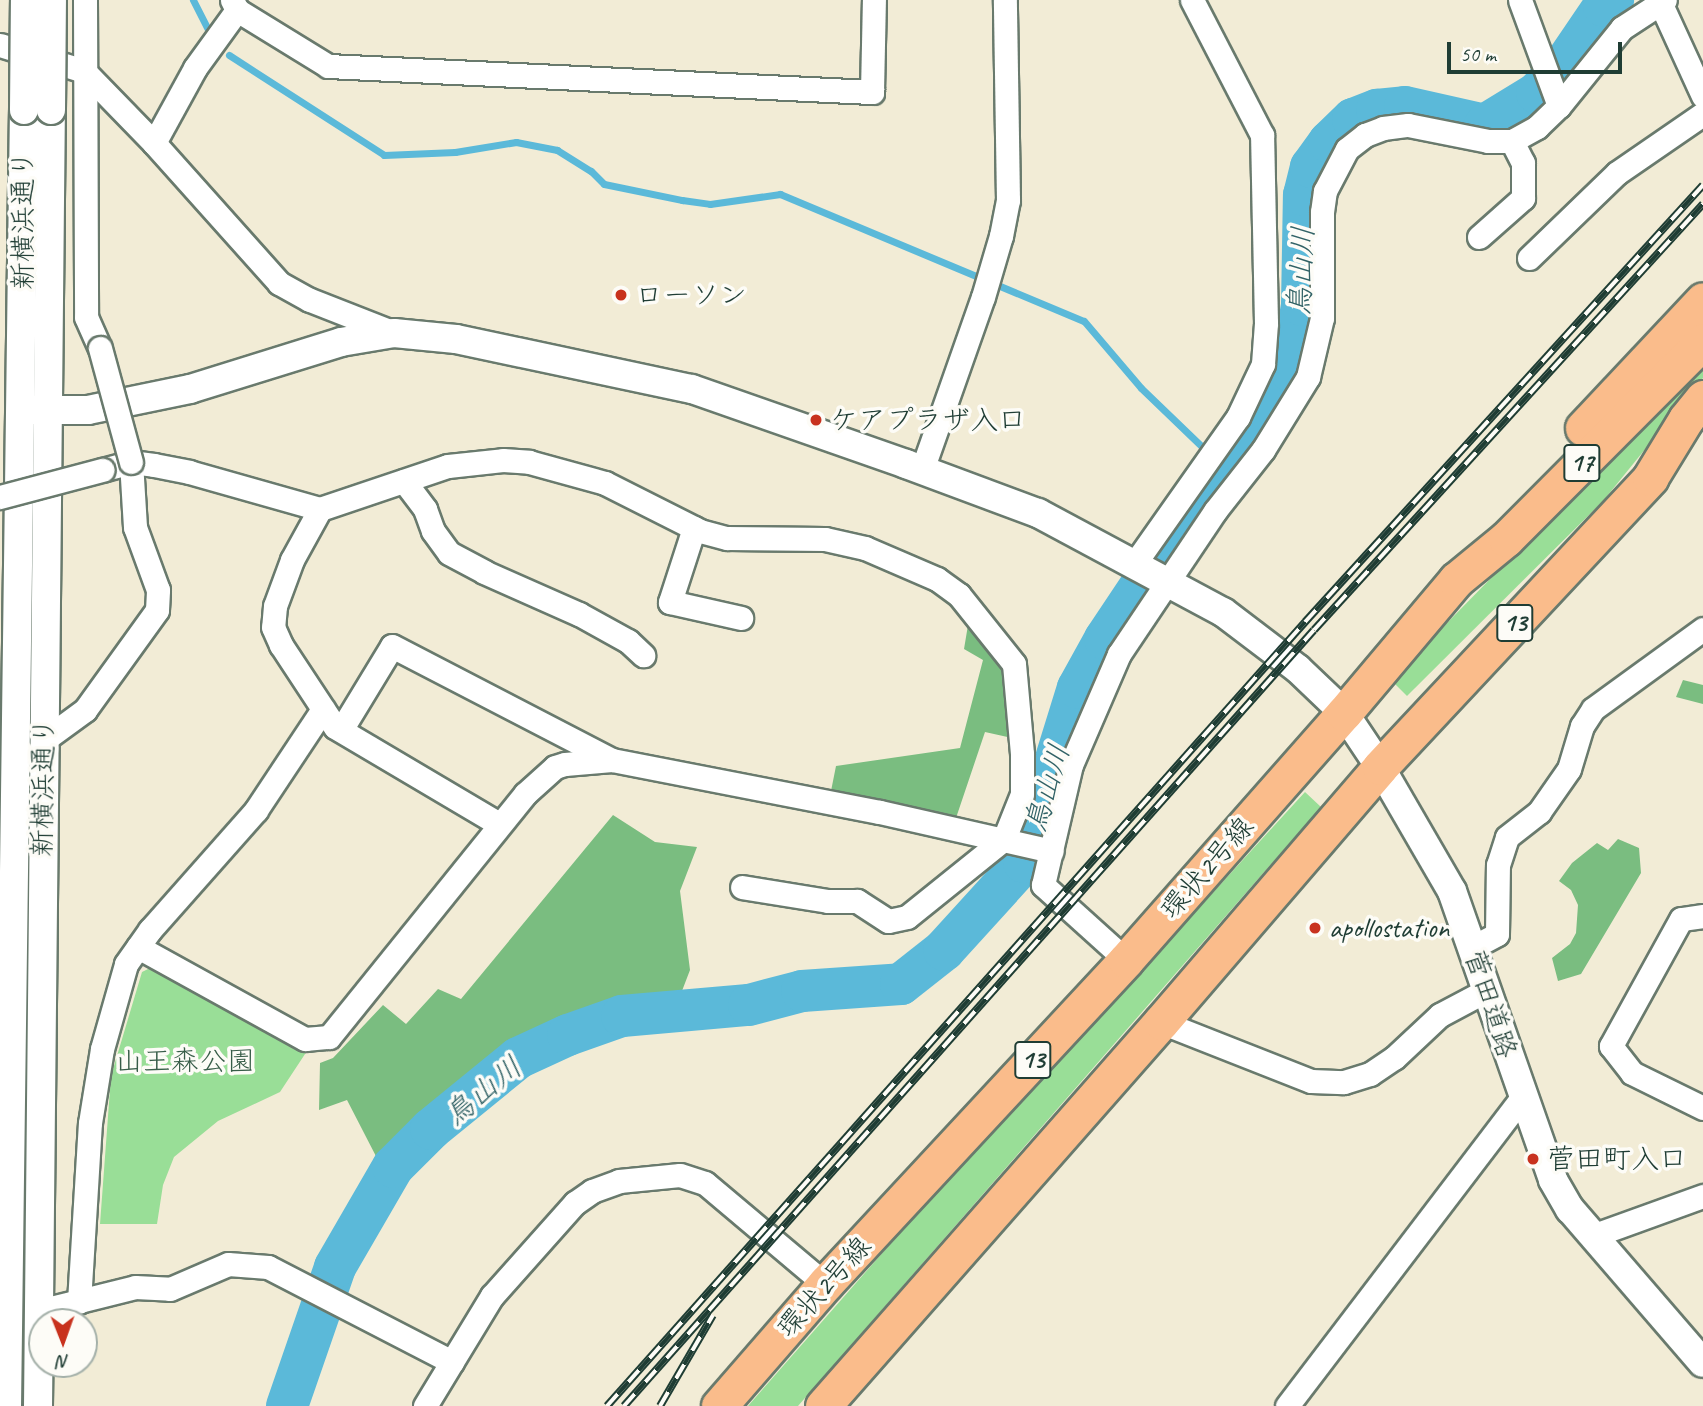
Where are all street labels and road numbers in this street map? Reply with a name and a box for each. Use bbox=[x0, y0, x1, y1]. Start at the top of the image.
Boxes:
street label: 新横浜通り bbox=[6, 150, 40, 290]
road number: 17 bbox=[1563, 440, 1601, 485]
road number: 13 bbox=[1496, 600, 1534, 646]
street label: 新横浜通り bbox=[25, 717, 61, 857]
street label: 環状2号線 bbox=[1153, 810, 1261, 926]
street label: 菅田道路 bbox=[1458, 946, 1524, 1062]
road number: 13 bbox=[1014, 1037, 1052, 1082]
street label: 環状2号線 bbox=[770, 1229, 878, 1345]

